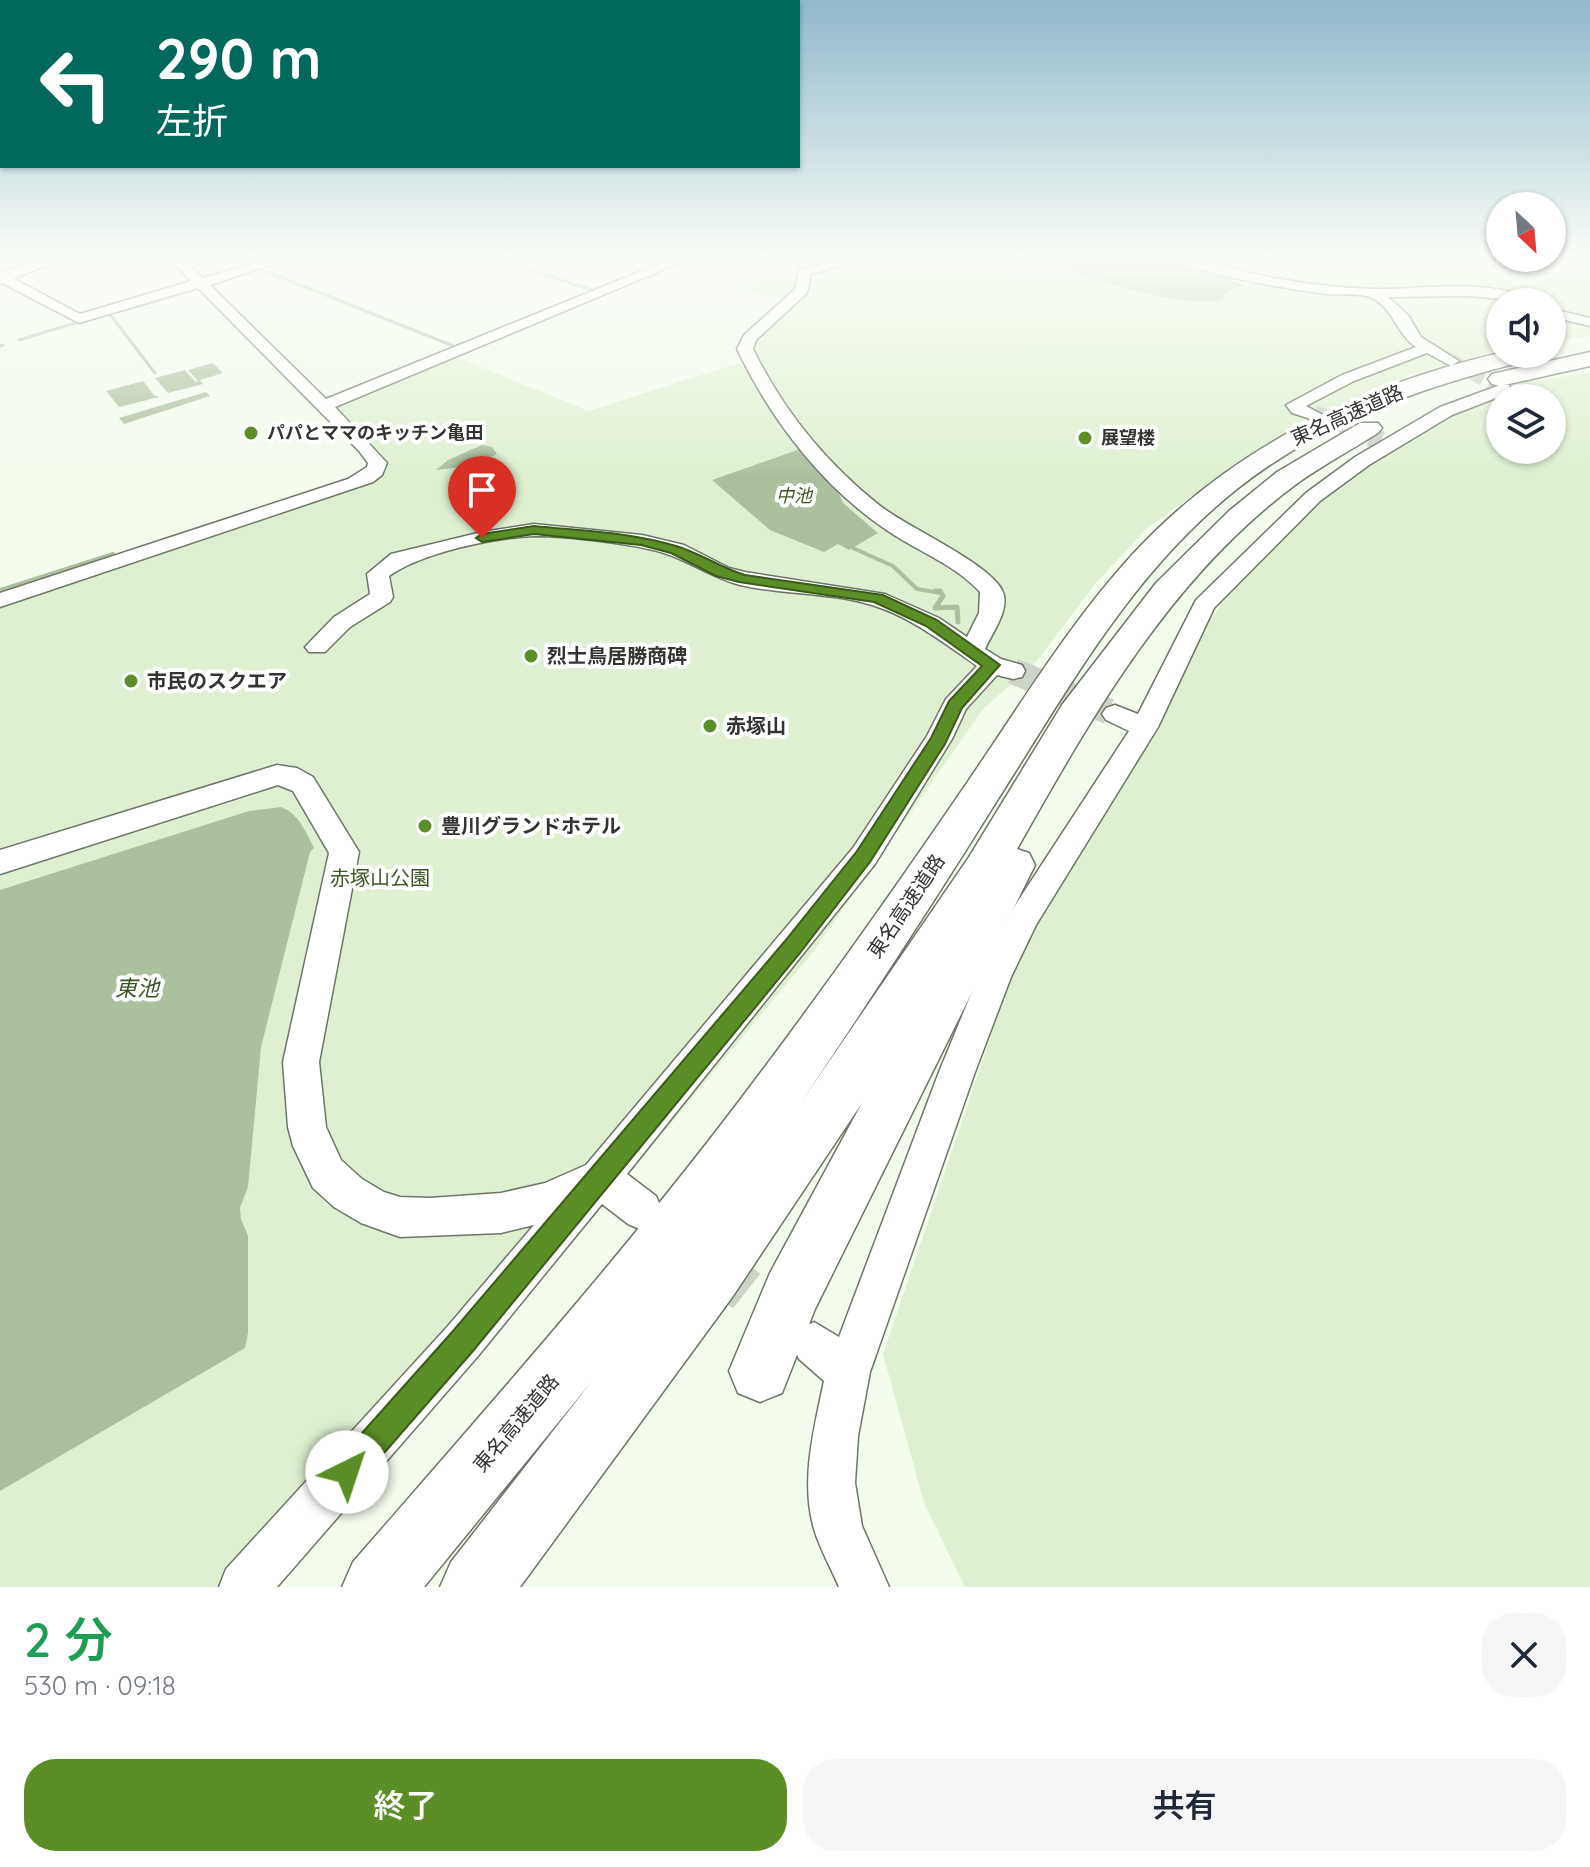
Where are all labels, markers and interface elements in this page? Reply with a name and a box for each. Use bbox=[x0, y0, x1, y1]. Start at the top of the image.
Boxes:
text: 290 m bbox=[156, 23, 321, 93]
icon: left bbox=[24, 32, 128, 136]
text: 左折 bbox=[156, 98, 228, 143]
north arrow bbox=[1486, 192, 1566, 272]
map controls bbox=[1486, 192, 1566, 464]
button: sound bbox=[1486, 288, 1566, 368]
street label: 東名高速道路 bbox=[1287, 379, 1407, 450]
button: layers bbox=[1486, 384, 1566, 464]
place label: パパとママのキッチン亀田 bbox=[267, 421, 483, 444]
marker: パパとママのキッチン亀田 bbox=[242, 424, 260, 442]
place label: 展望楼 bbox=[1101, 426, 1155, 449]
marker: 展望楼 bbox=[1076, 429, 1094, 447]
pin bbox=[448, 456, 516, 538]
icon: arrive bbox=[460, 468, 504, 512]
water label: 中池 bbox=[776, 484, 814, 507]
place label: 烈士鳥居勝商碑 bbox=[547, 643, 687, 668]
marker: 烈士鳥居勝商碑 bbox=[522, 647, 540, 665]
place label: 市民のスクエア bbox=[147, 668, 287, 693]
marker: 市民のスクエア bbox=[122, 672, 140, 690]
place label: 赤塚山 bbox=[726, 713, 786, 738]
marker: 赤塚山 bbox=[701, 717, 719, 735]
place label: 豊川グランドホテル bbox=[441, 813, 621, 838]
marker: 豊川グランドホテル bbox=[416, 817, 434, 835]
street label: 東名高速道路 bbox=[862, 849, 950, 962]
park label: 赤塚山公園 bbox=[330, 865, 430, 890]
water label: 東池 bbox=[115, 974, 161, 1002]
street label: 東名高速道路 bbox=[467, 1369, 564, 1477]
position arrow bbox=[305, 1430, 389, 1514]
text: 2 分 bbox=[24, 1609, 112, 1669]
button: close bbox=[1482, 1613, 1566, 1697]
text: 530 m · 09:18 bbox=[24, 1669, 176, 1702]
button: 終了 bbox=[24, 1759, 787, 1851]
button: 共有 bbox=[803, 1759, 1566, 1851]

